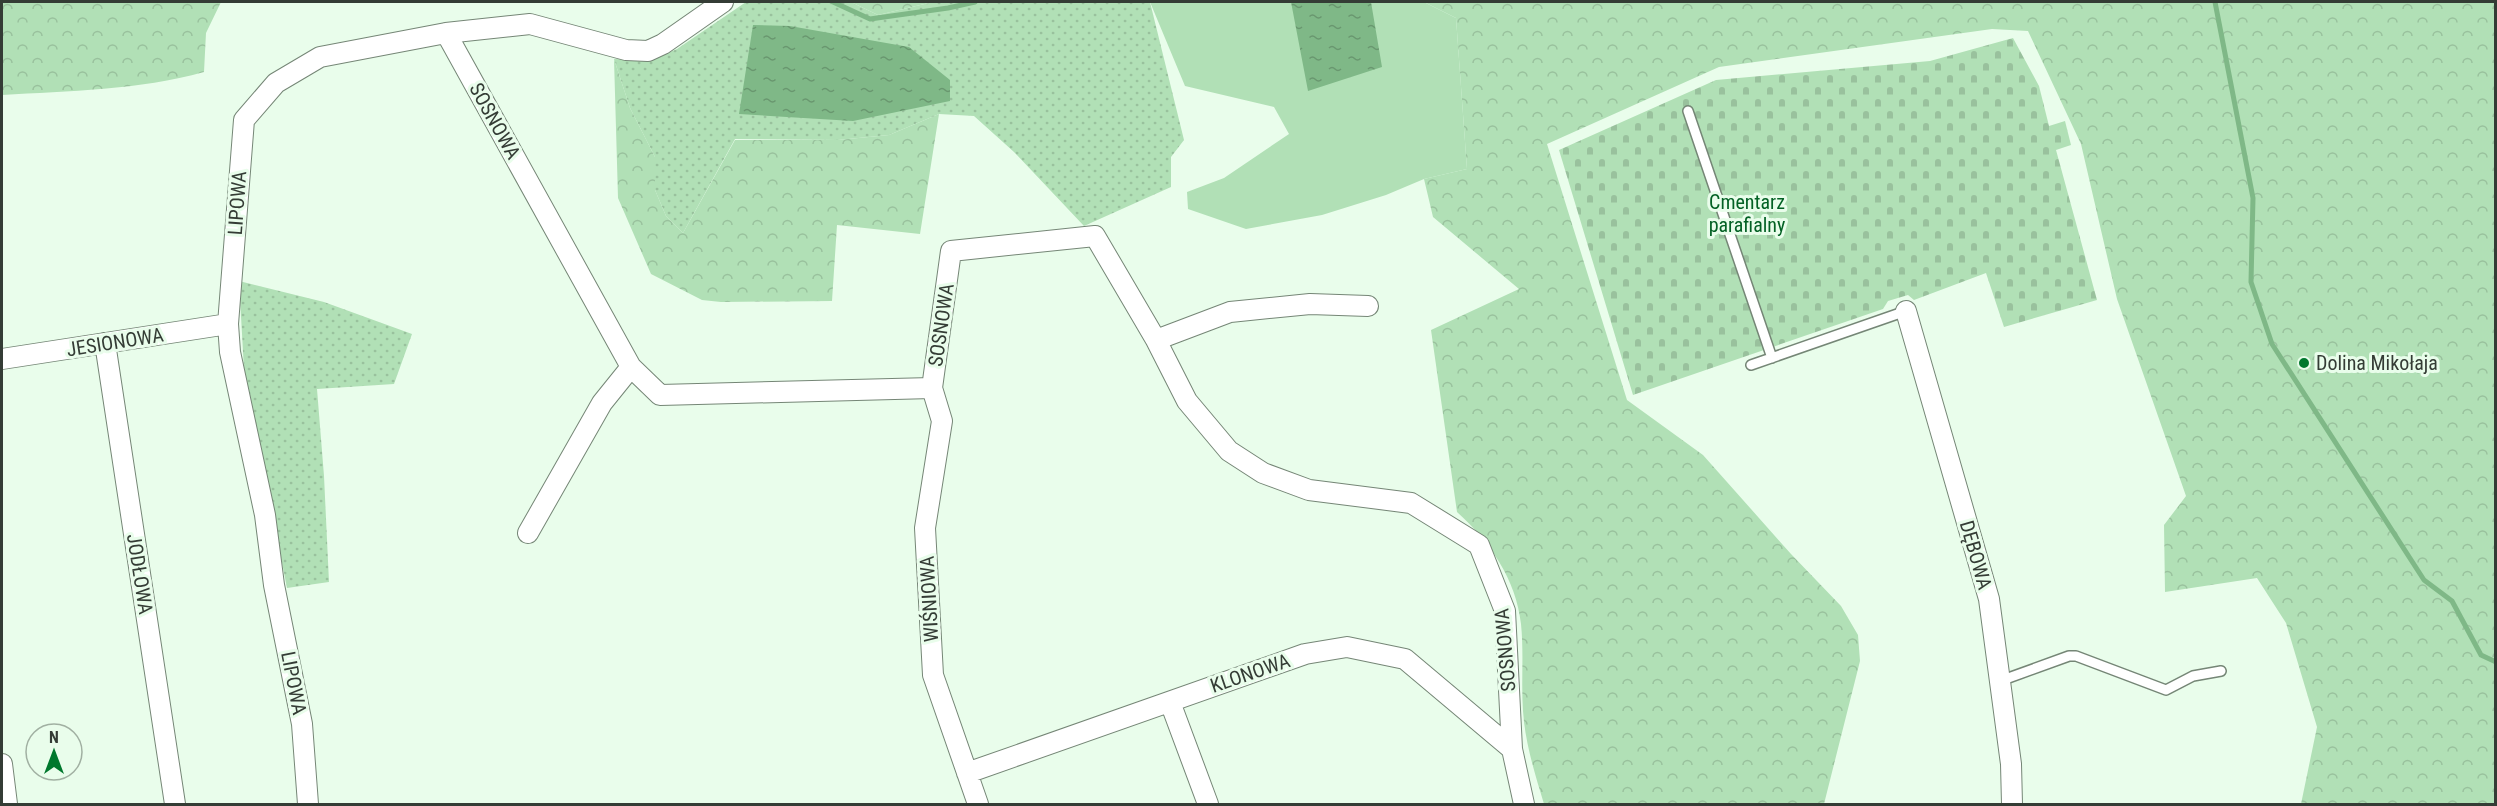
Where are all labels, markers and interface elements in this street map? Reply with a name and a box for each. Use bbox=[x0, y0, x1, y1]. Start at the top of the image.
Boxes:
street label: SOSNOWA bbox=[464, 79, 526, 164]
street label: LIPOWA bbox=[223, 170, 251, 236]
park label: Cmentarz parafialny bbox=[1709, 190, 1785, 237]
street label: SOSNOWA bbox=[923, 282, 959, 368]
street label: JESIONOWA bbox=[65, 322, 166, 361]
place label: Dolina Mikołaja bbox=[2316, 351, 2438, 375]
marker: Dolina Mikołaja bbox=[2297, 356, 2311, 370]
street label: DĘBOWA bbox=[1955, 518, 1997, 593]
street label: JODŁOWA bbox=[122, 532, 158, 616]
street label: WIŚNIOWA bbox=[915, 555, 943, 643]
street label: SOSNOWA bbox=[1489, 607, 1521, 693]
street label: KLONOWA bbox=[1207, 648, 1293, 698]
street label: LIPOWA bbox=[276, 649, 312, 717]
north arrow bbox=[24, 722, 84, 782]
text: N bbox=[49, 728, 59, 747]

